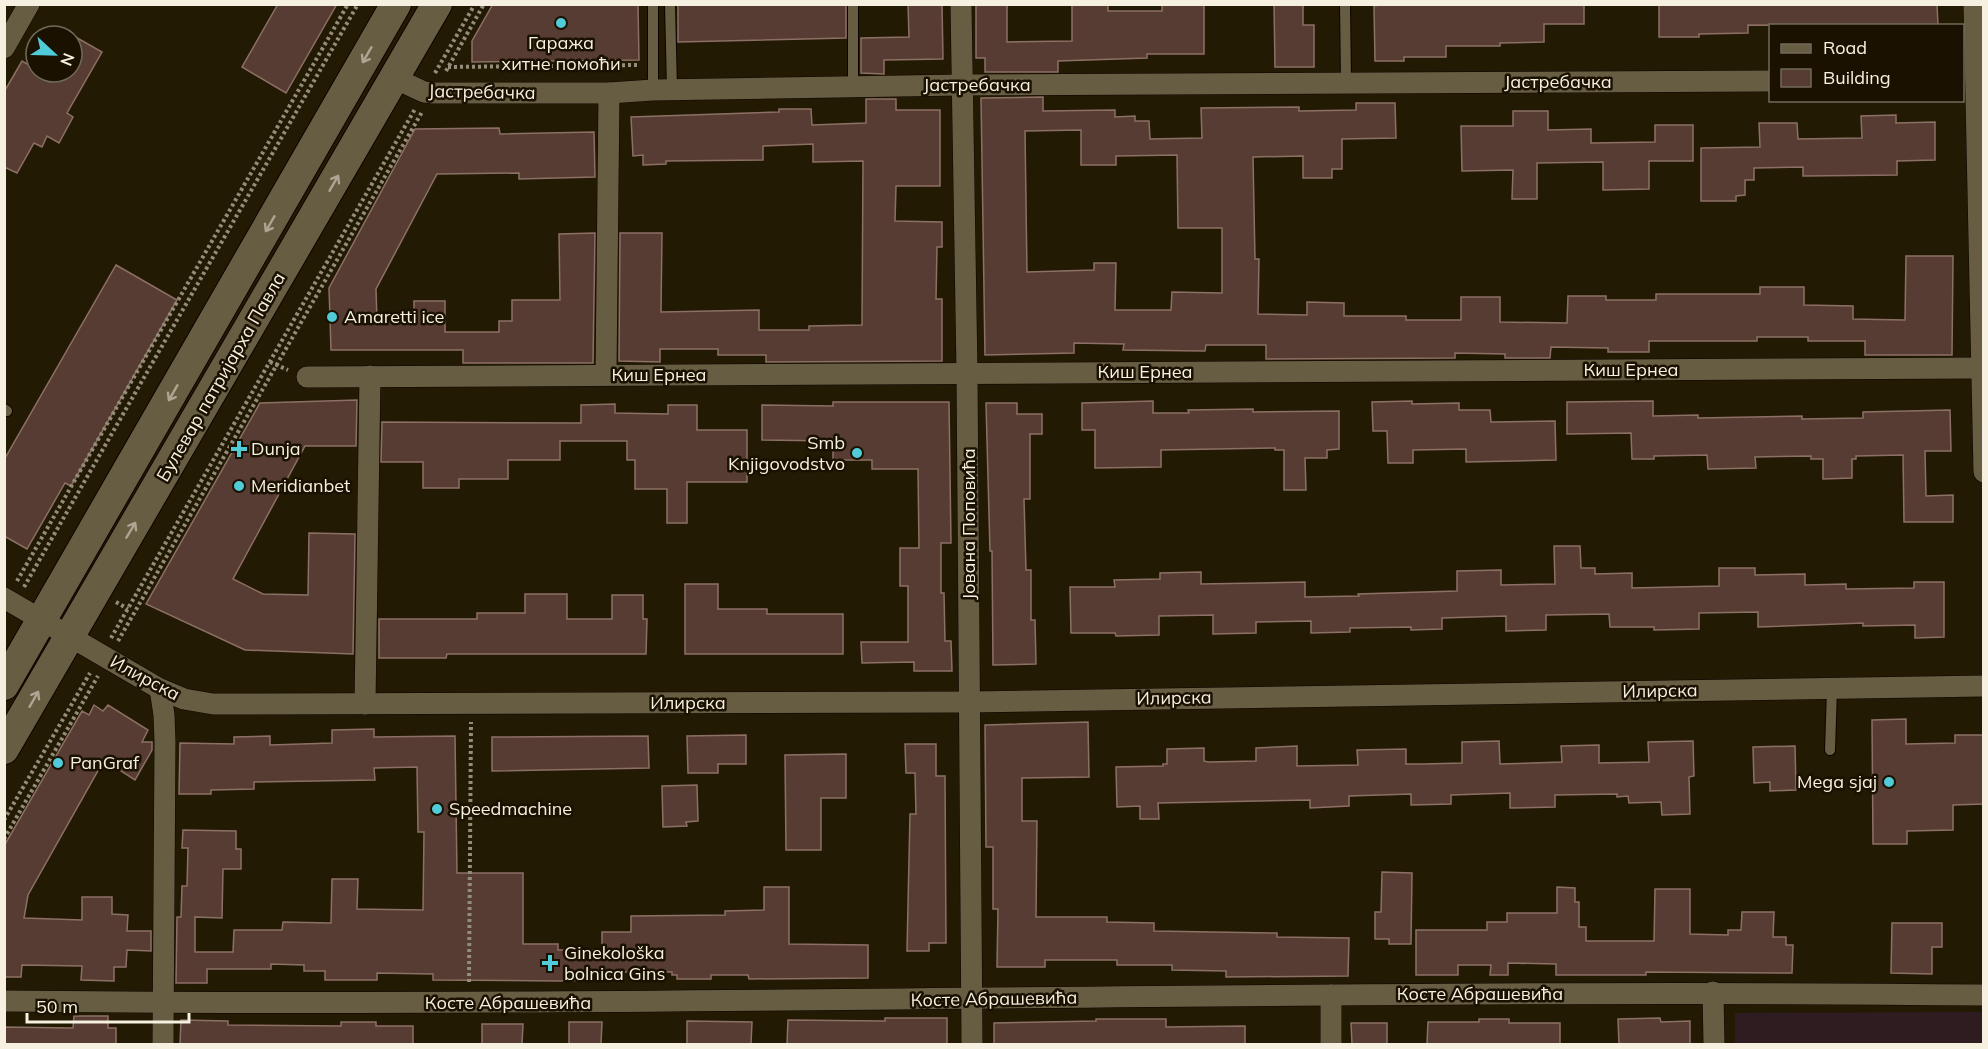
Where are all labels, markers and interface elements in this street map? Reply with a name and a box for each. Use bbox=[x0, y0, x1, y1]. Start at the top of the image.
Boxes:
marker: Гаража хитне помоћи bbox=[554, 16, 568, 30]
north arrow bbox=[24, 24, 84, 84]
legend bbox=[1769, 24, 1964, 102]
place label: Гаража хитне помоћи bbox=[501, 31, 621, 75]
text: Road bbox=[1823, 36, 1867, 59]
one-way arrow bbox=[361, 46, 373, 63]
text: N bbox=[56, 50, 79, 69]
text: Building bbox=[1823, 66, 1891, 89]
street label: Јастребачка bbox=[1504, 70, 1612, 93]
street label: Јастребачка bbox=[923, 73, 1031, 96]
street label: Јастребачка bbox=[428, 79, 536, 104]
one-way arrow bbox=[328, 175, 340, 192]
one-way arrow bbox=[264, 215, 276, 232]
street label: Булевар патријарха Павла bbox=[151, 268, 290, 486]
place label: Amaretti ice bbox=[344, 305, 444, 328]
marker: Amaretti ice bbox=[325, 310, 339, 324]
street label: Киш Ернеа bbox=[1583, 358, 1679, 381]
street label: Киш Ернеа bbox=[1097, 360, 1193, 383]
street label: Киш Ернеа bbox=[611, 363, 707, 386]
one-way arrow bbox=[166, 384, 178, 401]
place label: Smb Knjigovodstvo bbox=[728, 431, 845, 475]
place label: Dunja bbox=[251, 437, 300, 460]
marker: Dunja bbox=[232, 442, 246, 456]
marker: Smb Knjigovodstvo bbox=[850, 446, 864, 460]
street label: Јована Поповића bbox=[957, 448, 980, 600]
place label: Meridianbet bbox=[251, 474, 350, 497]
marker: Meridianbet bbox=[232, 479, 246, 493]
one-way arrow bbox=[125, 522, 137, 539]
street label: Илирска bbox=[107, 650, 184, 705]
street label: Илирска bbox=[1622, 678, 1698, 703]
street label: Илирска bbox=[1136, 685, 1212, 710]
one-way arrow bbox=[28, 690, 40, 707]
street label: Илирска bbox=[650, 691, 726, 714]
place label: PanGraf bbox=[70, 751, 140, 774]
marker: PanGraf bbox=[51, 756, 65, 770]
place label: Mega sjaj bbox=[1797, 770, 1877, 793]
marker: Mega sjaj bbox=[1882, 775, 1896, 789]
place label: Speedmachine bbox=[449, 797, 572, 820]
marker: Speedmachine bbox=[430, 802, 444, 816]
place label: Ginekološka bolnica Gins bbox=[564, 941, 666, 985]
marker: Ginekološka bolnica Gins bbox=[541, 954, 559, 972]
street label: Косте Абрашевића bbox=[1397, 982, 1563, 1005]
scale bar bbox=[27, 986, 189, 1024]
street label: Косте Абрашевића bbox=[911, 986, 1077, 1011]
street label: Косте Абрашевића bbox=[425, 991, 591, 1014]
text: 50 m bbox=[36, 995, 78, 1018]

